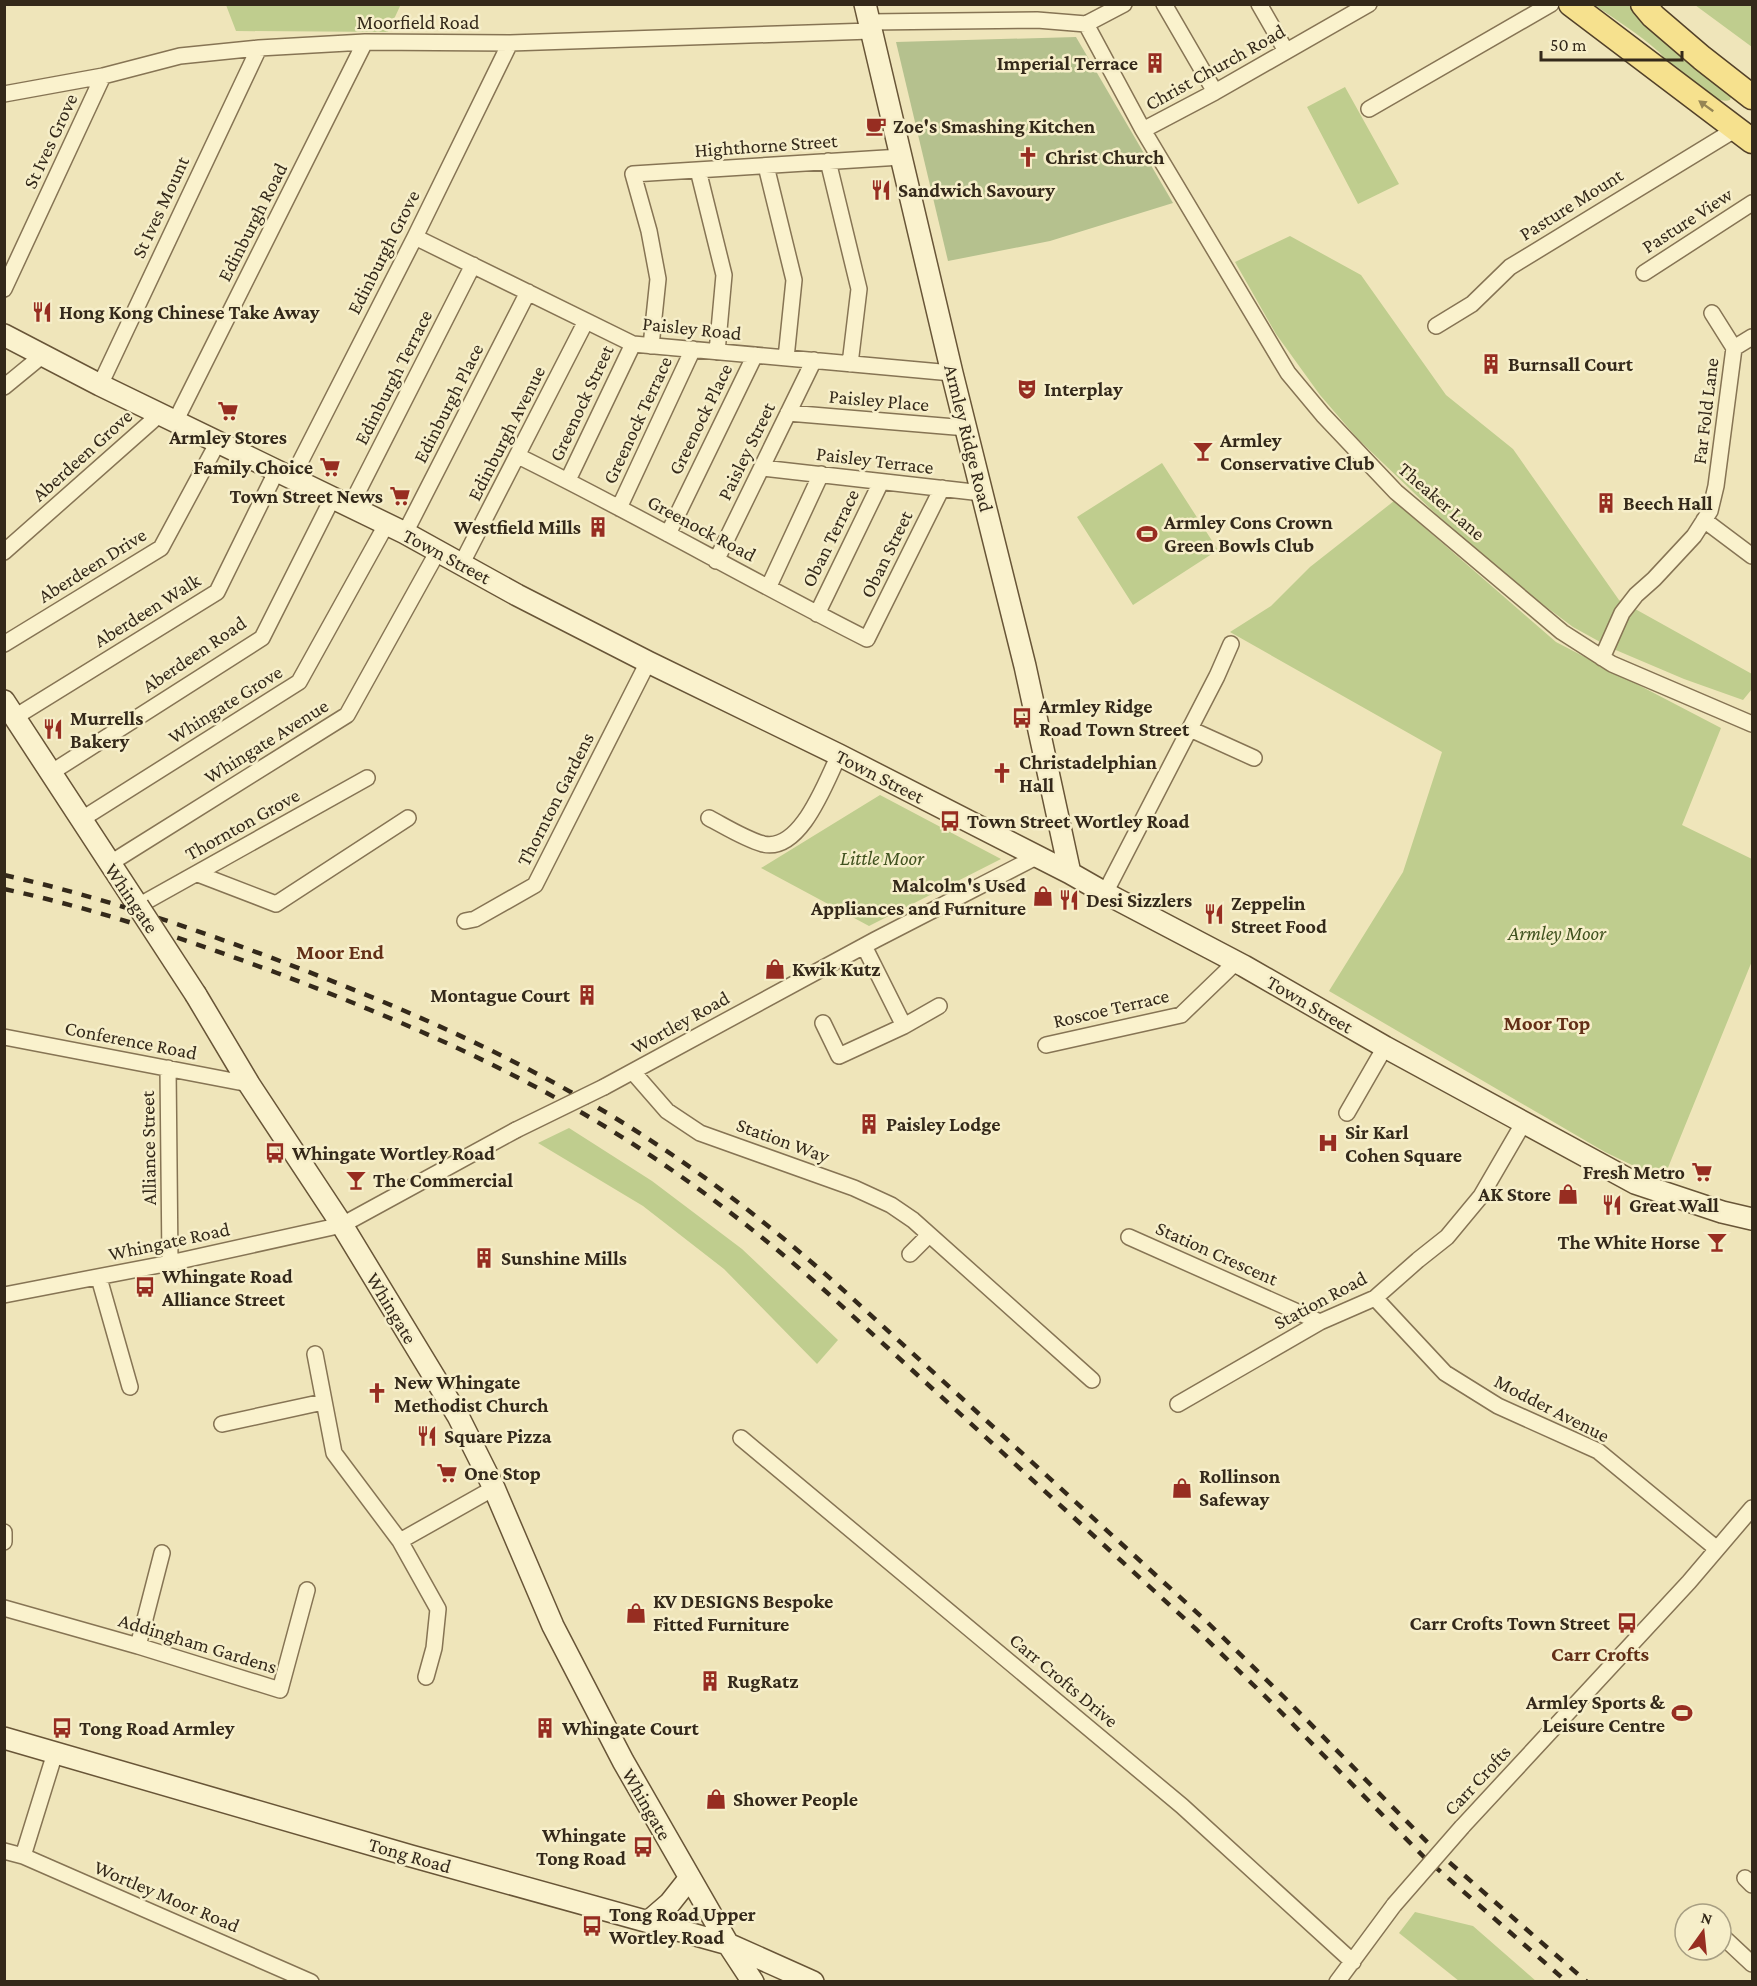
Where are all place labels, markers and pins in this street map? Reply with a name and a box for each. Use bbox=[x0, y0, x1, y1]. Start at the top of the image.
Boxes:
building icon: Imperial Terrace bbox=[1143, 51, 1167, 75]
place label: Imperial Terrace bbox=[997, 52, 1138, 74]
cafe icon: Zoe's Smashing Kitchen bbox=[864, 114, 888, 138]
place label: Zoe's Smashing Kitchen bbox=[893, 115, 1096, 137]
church icon: Christ Church bbox=[1016, 145, 1040, 169]
place label: Christ Church bbox=[1045, 146, 1165, 168]
restaurant icon: Sandwich Savoury bbox=[869, 178, 893, 202]
place label: Sandwich Savoury bbox=[898, 179, 1055, 201]
restaurant icon: Hong Kong Chinese Take Away bbox=[30, 300, 54, 324]
place label: Hong Kong Chinese Take Away bbox=[59, 301, 320, 323]
building icon: Burnsall Court bbox=[1479, 352, 1503, 376]
place label: Burnsall Court bbox=[1508, 353, 1634, 375]
theatre icon: Interplay bbox=[1015, 377, 1039, 401]
place label: Interplay bbox=[1044, 378, 1123, 400]
supermarket icon: Armley Stores bbox=[216, 399, 240, 423]
place label: Armley Stores bbox=[168, 426, 287, 448]
place label: Armley Conservative Club bbox=[1219, 429, 1375, 474]
bar icon: Armley Conservative Club bbox=[1191, 439, 1215, 463]
supermarket icon: Family Choice bbox=[318, 455, 342, 479]
place label: Family Choice bbox=[193, 456, 313, 478]
supermarket icon: Town Street News bbox=[388, 484, 412, 508]
place label: Town Street News bbox=[229, 485, 383, 507]
building icon: Beech Hall bbox=[1594, 491, 1618, 515]
place label: Beech Hall bbox=[1623, 492, 1713, 514]
place label: Armley Cons Crown Green Bowls Club bbox=[1163, 511, 1333, 556]
building icon: Westfield Mills bbox=[586, 515, 610, 539]
place label: Westfield Mills bbox=[453, 516, 581, 538]
sports icon: Armley Cons Crown Green Bowls Club bbox=[1135, 522, 1159, 546]
place label: Armley Ridge Road Town Street bbox=[1038, 695, 1190, 740]
bus stop icon: Armley Ridge Road Town Street bbox=[1010, 706, 1034, 730]
place label: Murrells Bakery bbox=[70, 707, 143, 752]
restaurant icon: Murrells Bakery bbox=[41, 717, 65, 741]
place label: Christadelphian Hall bbox=[1019, 751, 1158, 796]
church icon: Christadelphian Hall bbox=[990, 761, 1014, 785]
bus stop icon: Town Street Wortley Road bbox=[938, 809, 962, 833]
place label: Town Street Wortley Road bbox=[967, 810, 1189, 832]
place label: Malcolm's Used Appliances and Furniture bbox=[810, 874, 1026, 919]
shop icon: Malcolm's Used Appliances and Furniture bbox=[1031, 884, 1055, 908]
restaurant icon: Desi Sizzlers bbox=[1057, 888, 1081, 912]
place label: Desi Sizzlers bbox=[1086, 889, 1192, 911]
place label: Zeppelin Street Food bbox=[1231, 892, 1327, 937]
restaurant icon: Zeppelin Street Food bbox=[1202, 902, 1226, 926]
shop icon: Kwik Kutz bbox=[763, 957, 787, 981]
place label: Kwik Kutz bbox=[792, 958, 880, 980]
building icon: Montague Court bbox=[575, 983, 599, 1007]
place label: Montague Court bbox=[430, 984, 571, 1006]
building icon: Paisley Lodge bbox=[857, 1112, 881, 1136]
place label: Paisley Lodge bbox=[886, 1113, 1000, 1135]
place label: Sir Karl Cohen Square bbox=[1345, 1121, 1462, 1166]
hospital icon: Sir Karl Cohen Square bbox=[1316, 1131, 1340, 1155]
bus stop icon: Whingate Wortley Road bbox=[263, 1141, 287, 1165]
place label: Whingate Wortley Road bbox=[291, 1142, 495, 1164]
supermarket icon: Fresh Metro bbox=[1690, 1160, 1714, 1184]
place label: Fresh Metro bbox=[1583, 1161, 1685, 1183]
bar icon: The Commercial bbox=[344, 1168, 368, 1192]
place label: The Commercial bbox=[373, 1169, 513, 1191]
shop icon: AK Store bbox=[1556, 1182, 1580, 1206]
place label: AK Store bbox=[1477, 1183, 1551, 1205]
restaurant icon: Great Wall bbox=[1600, 1193, 1624, 1217]
place label: Great Wall bbox=[1629, 1194, 1719, 1216]
bar icon: The White Horse bbox=[1705, 1230, 1729, 1254]
place label: The White Horse bbox=[1558, 1231, 1700, 1253]
building icon: Sunshine Mills bbox=[472, 1246, 496, 1270]
place label: Sunshine Mills bbox=[501, 1247, 627, 1269]
place label: Whingate Road Alliance Street bbox=[161, 1265, 293, 1310]
bus stop icon: Whingate Road Alliance Street bbox=[133, 1275, 157, 1299]
place label: New Whingate Methodist Church bbox=[394, 1371, 549, 1416]
church icon: New Whingate Methodist Church bbox=[365, 1381, 389, 1405]
restaurant icon: Square Pizza bbox=[415, 1424, 439, 1448]
place label: Square Pizza bbox=[444, 1425, 552, 1447]
supermarket icon: One Stop bbox=[435, 1461, 459, 1485]
place label: One Stop bbox=[464, 1462, 541, 1484]
place label: Rollinson Safeway bbox=[1199, 1465, 1281, 1510]
shop icon: Rollinson Safeway bbox=[1170, 1476, 1194, 1500]
place label: KV DESIGNS Bespoke Fitted Furniture bbox=[653, 1590, 833, 1635]
shop icon: KV DESIGNS Bespoke Fitted Furniture bbox=[624, 1601, 648, 1625]
bus stop icon: Carr Crofts Town Street bbox=[1615, 1611, 1639, 1635]
place label: Carr Crofts Town Street bbox=[1410, 1612, 1611, 1634]
building icon: RugRatz bbox=[698, 1669, 722, 1693]
place label: RugRatz bbox=[727, 1670, 798, 1692]
place label: Armley Sports & Leisure Centre bbox=[1525, 1691, 1666, 1736]
sports icon: Armley Sports & Leisure Centre bbox=[1670, 1701, 1694, 1725]
bus stop icon: Tong Road Armley bbox=[50, 1716, 74, 1740]
building icon: Whingate Court bbox=[533, 1716, 557, 1740]
place label: Tong Road Armley bbox=[79, 1717, 235, 1739]
place label: Whingate Court bbox=[561, 1717, 700, 1739]
shop icon: Shower People bbox=[704, 1787, 728, 1811]
place label: Shower People bbox=[733, 1788, 858, 1810]
place label: Whingate Tong Road bbox=[536, 1824, 626, 1869]
bus stop icon: Whingate Tong Road bbox=[631, 1835, 655, 1859]
place label: Tong Road Upper Wortley Road bbox=[608, 1903, 756, 1948]
bus stop icon: Tong Road Upper Wortley Road bbox=[580, 1914, 604, 1938]

